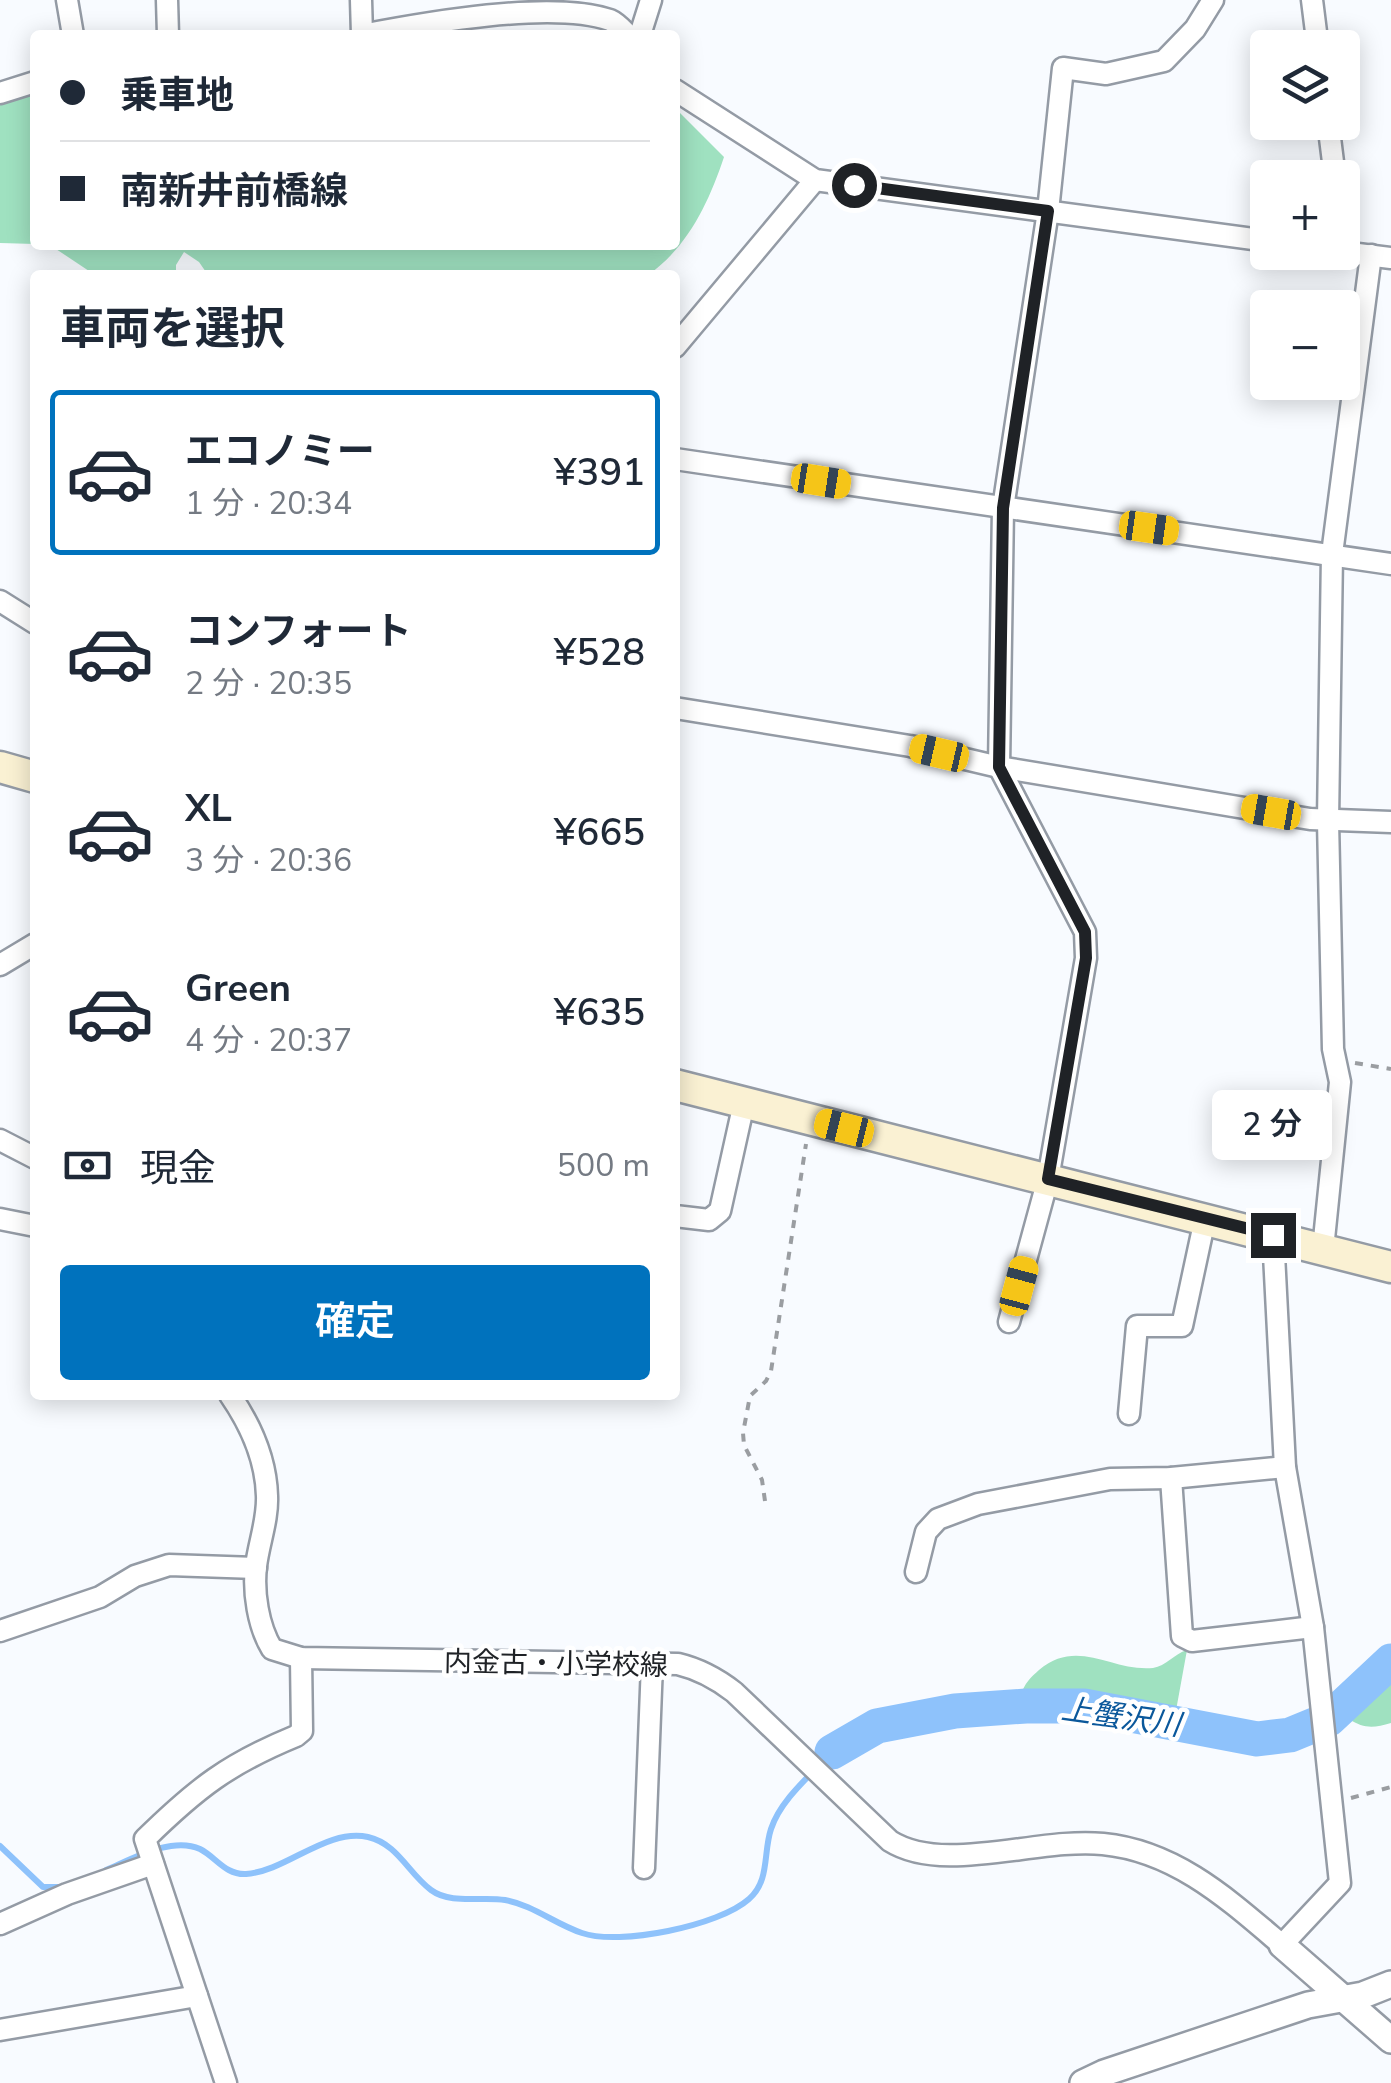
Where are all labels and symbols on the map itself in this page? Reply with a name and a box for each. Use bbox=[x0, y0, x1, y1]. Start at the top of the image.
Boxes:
route start bbox=[832, 163, 877, 208]
car bbox=[789, 461, 853, 501]
car bbox=[1117, 509, 1181, 547]
car bbox=[906, 732, 972, 774]
car bbox=[1239, 792, 1303, 832]
callout: 2 分 bbox=[1213, 1090, 1333, 1160]
car bbox=[811, 1106, 877, 1150]
route end bbox=[1251, 1213, 1296, 1258]
car bbox=[997, 1253, 1041, 1319]
street label: 内金古・小学校線 bbox=[444, 1643, 668, 1685]
water label: 上蟹沢川 bbox=[1059, 1689, 1186, 1747]

